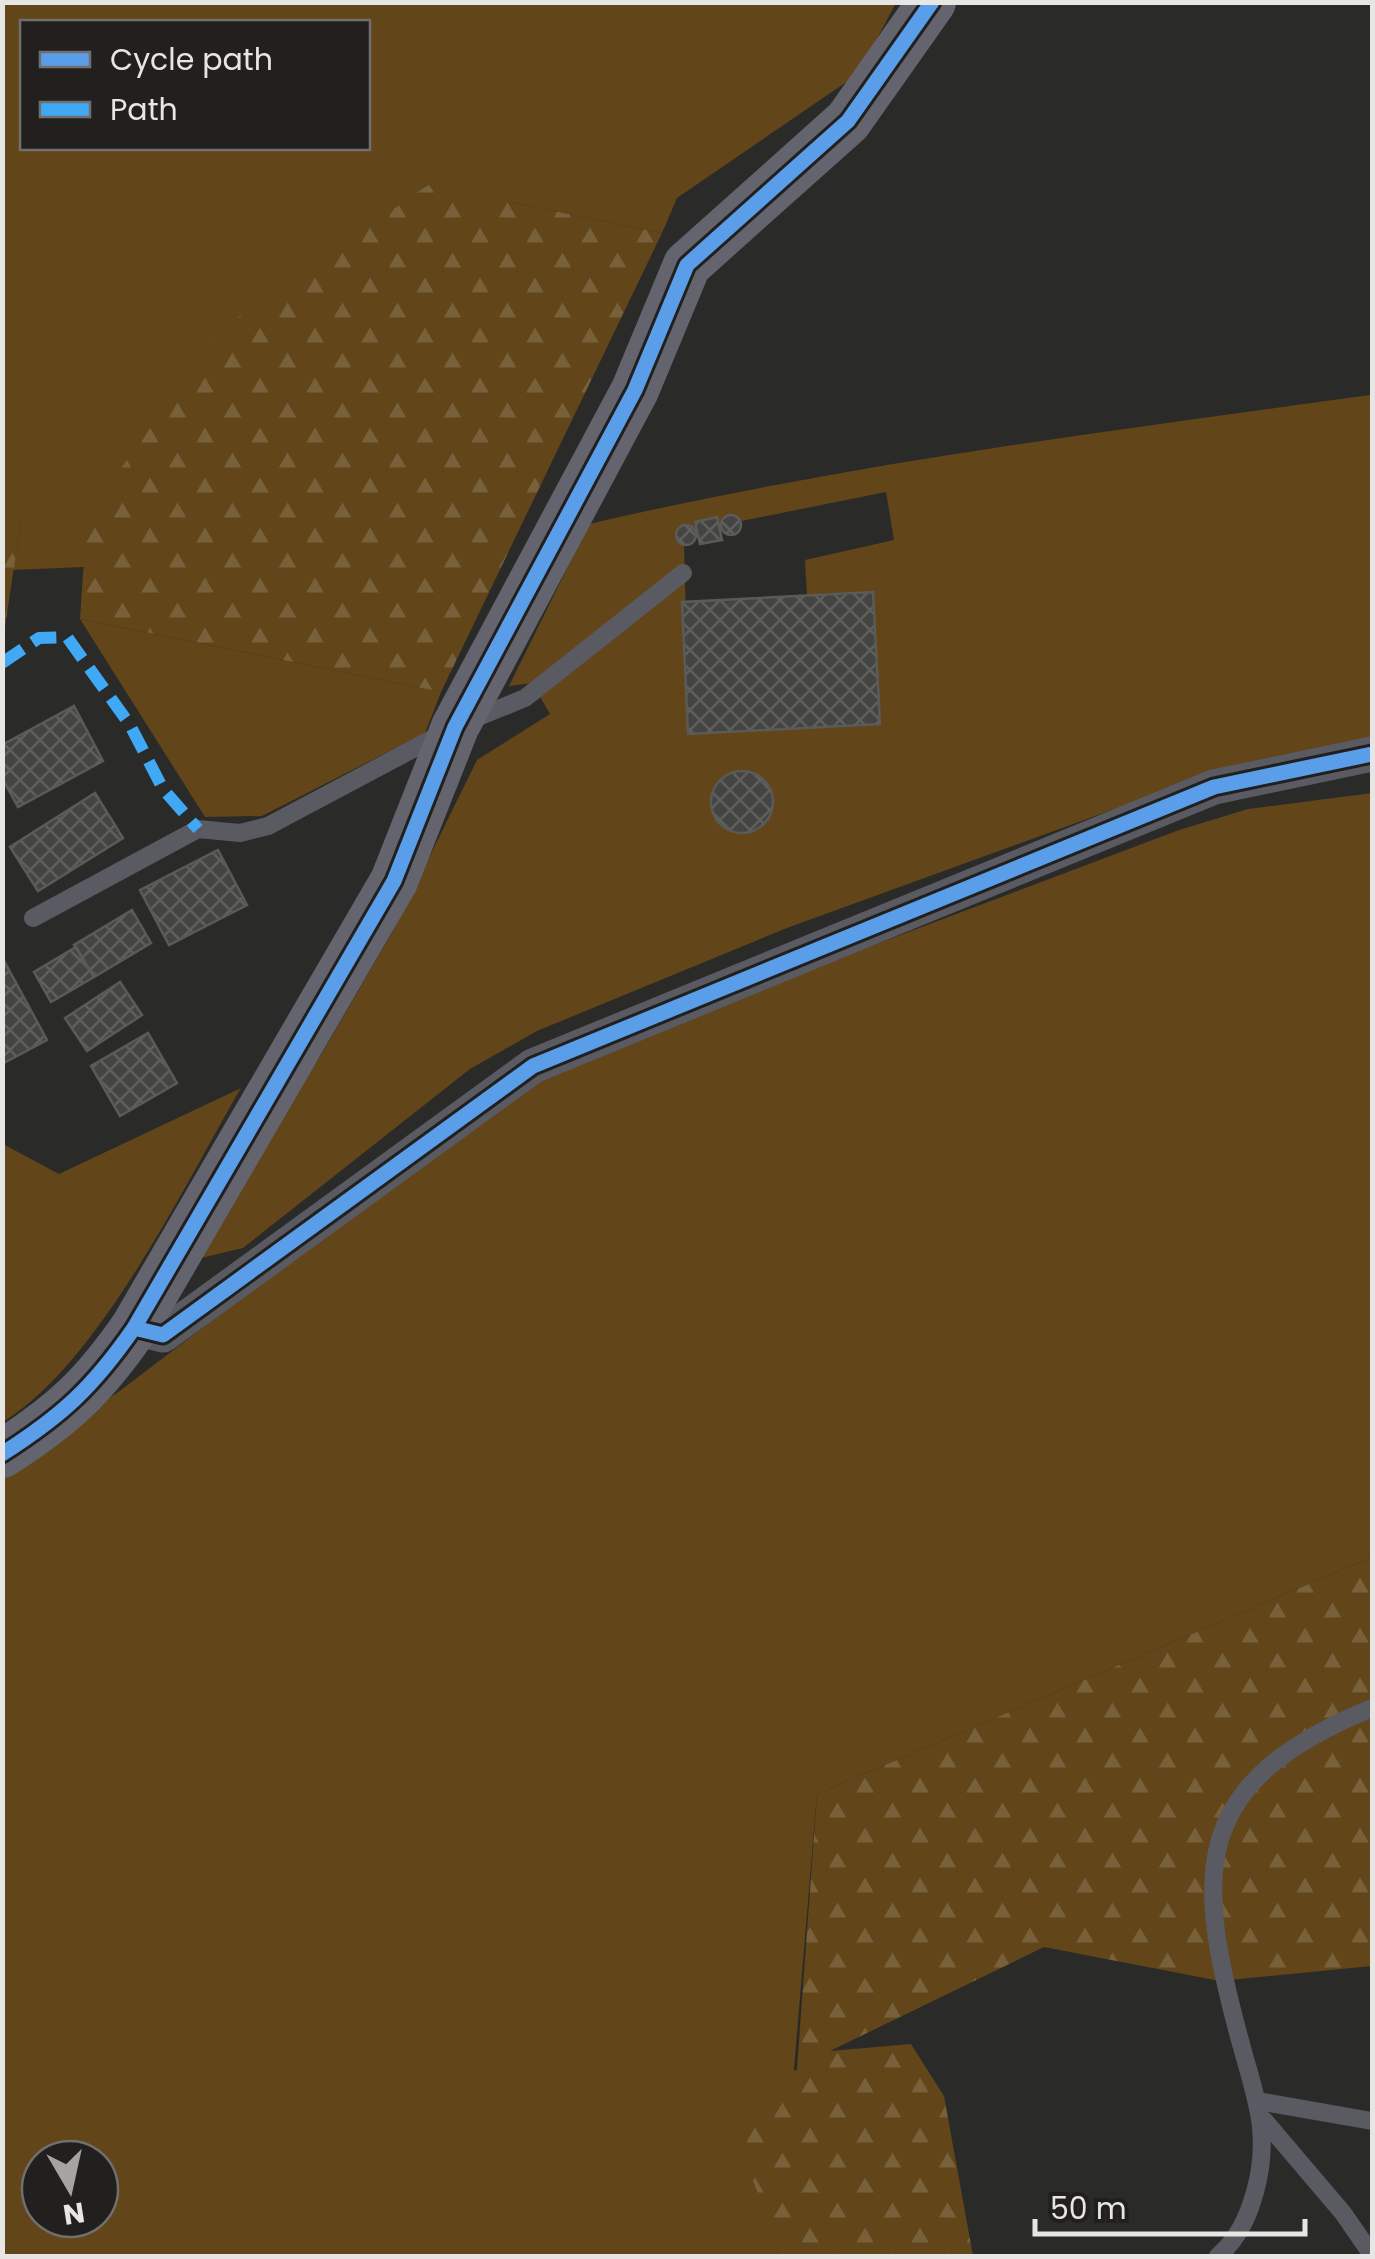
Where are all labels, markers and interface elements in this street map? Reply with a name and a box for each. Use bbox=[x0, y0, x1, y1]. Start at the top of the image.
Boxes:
legend bbox=[20, 20, 370, 150]
text: Cycle path bbox=[110, 38, 273, 81]
text: Path bbox=[110, 88, 178, 131]
north arrow bbox=[20, 2139, 120, 2239]
scale bar bbox=[1035, 2174, 1305, 2236]
text: 50 m bbox=[1050, 2187, 1127, 2230]
text: N bbox=[60, 2192, 87, 2234]

